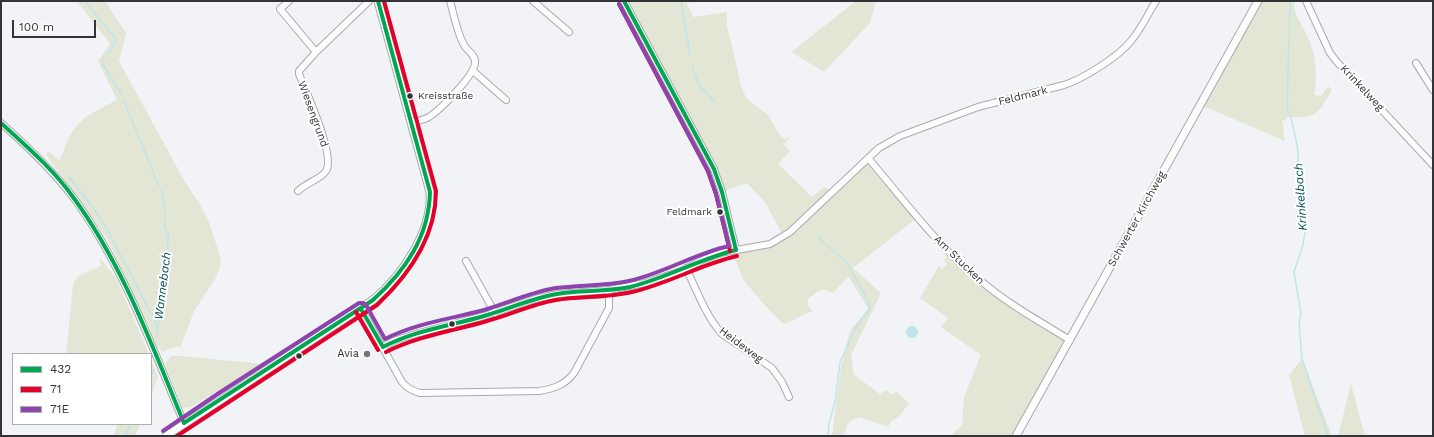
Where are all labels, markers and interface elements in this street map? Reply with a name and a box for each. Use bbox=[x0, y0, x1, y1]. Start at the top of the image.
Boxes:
scale bar bbox=[14, 12, 98, 38]
text: 100 m bbox=[19, 20, 54, 34]
street label: Krinkelweg bbox=[1337, 62, 1387, 114]
street label: Wiesengrund bbox=[295, 79, 331, 149]
street label: Feldmark bbox=[997, 84, 1049, 108]
place label: Kreisstraße bbox=[418, 90, 473, 102]
marker: Kreisstraße bbox=[405, 91, 415, 101]
water label: Krinkelbach bbox=[1291, 163, 1311, 231]
street label: Schwerter Kirchweg bbox=[1105, 169, 1169, 269]
place label: Feldmark bbox=[666, 206, 712, 218]
marker: Feldmark bbox=[715, 207, 725, 217]
street label: Am Stucken bbox=[931, 233, 987, 287]
water label: Wannebach bbox=[152, 251, 174, 321]
unlabelled marker bbox=[447, 319, 457, 329]
street label: Heideweg bbox=[716, 324, 766, 366]
place label: Avia bbox=[337, 347, 359, 361]
marker: Avia bbox=[362, 349, 372, 359]
unlabelled marker bbox=[294, 351, 304, 361]
legend bbox=[12, 353, 152, 425]
text: 432 bbox=[50, 362, 71, 376]
text: 71 bbox=[50, 382, 61, 396]
text: 71E bbox=[50, 402, 69, 416]

